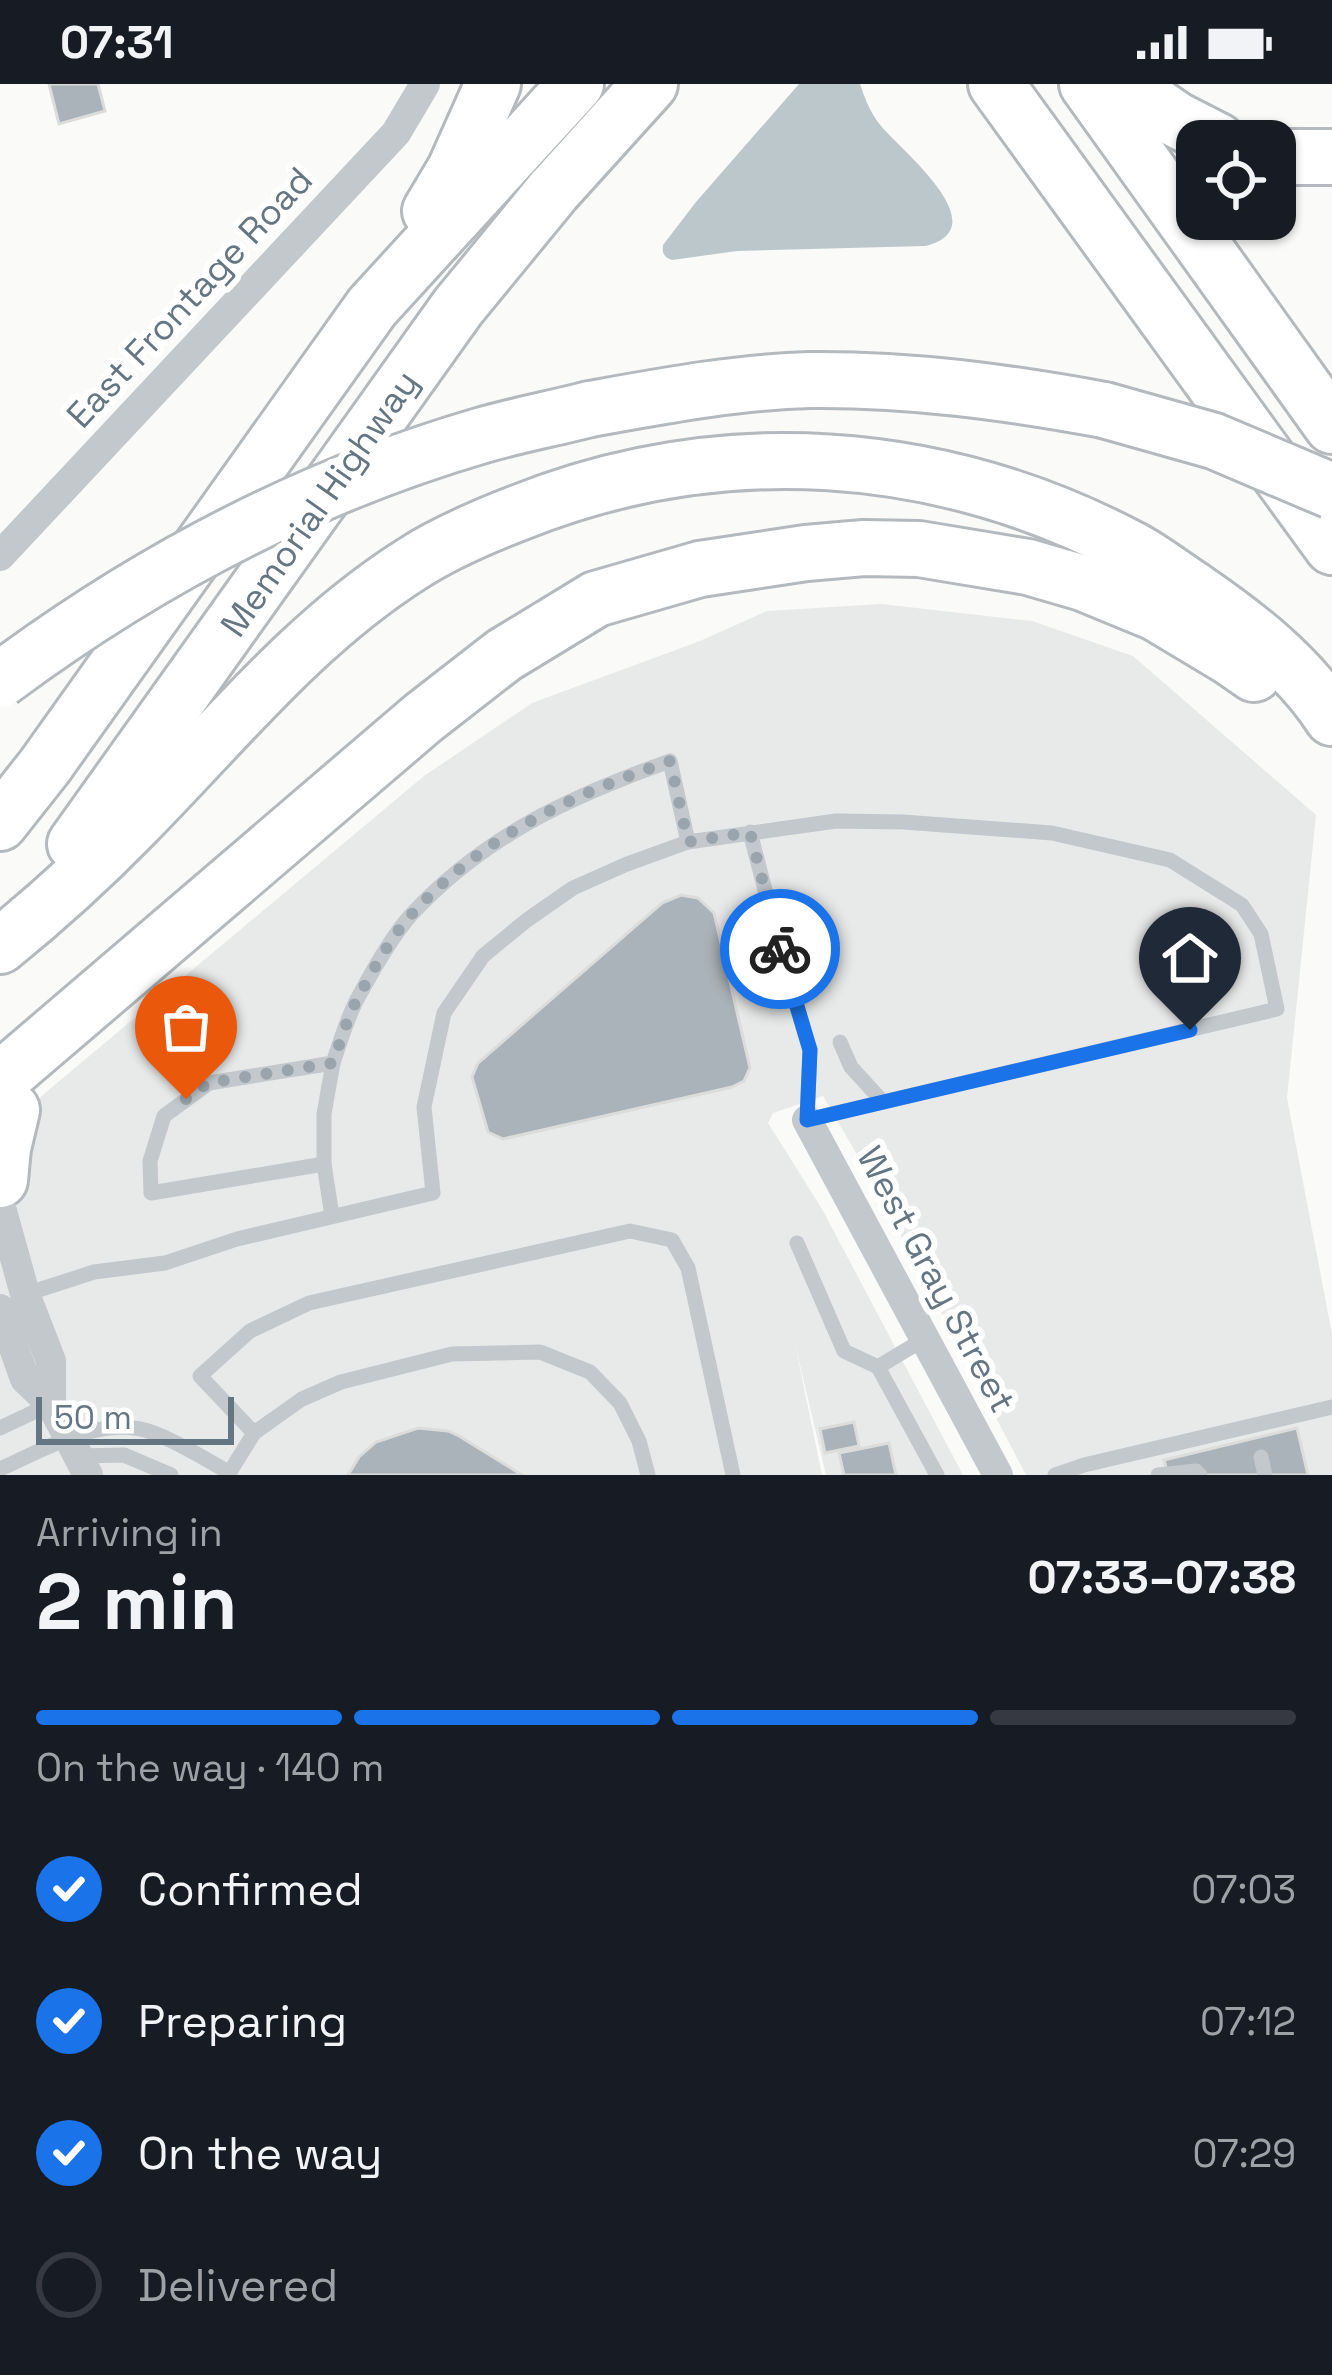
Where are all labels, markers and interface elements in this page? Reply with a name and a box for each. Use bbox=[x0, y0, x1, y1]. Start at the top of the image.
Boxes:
text: 07:31 bbox=[60, 14, 174, 71]
map controls bbox=[1176, 120, 1296, 240]
button: locate bbox=[1176, 120, 1296, 240]
street label: East Frontage Road bbox=[57, 158, 323, 438]
street label: Memorial Highway bbox=[211, 361, 429, 646]
courier bbox=[720, 889, 840, 1009]
pin bbox=[1139, 907, 1241, 1030]
icon: bike bbox=[747, 916, 813, 982]
icon: home bbox=[1157, 925, 1223, 991]
pin bbox=[135, 976, 237, 1099]
icon: bag bbox=[153, 994, 219, 1060]
street label: West Gray Street bbox=[847, 1138, 1026, 1420]
scale bar bbox=[36, 1391, 234, 1444]
text: 50 m bbox=[54, 1397, 132, 1439]
text: Arriving in bbox=[36, 1508, 223, 1557]
text: 07:33–07:38 bbox=[1027, 1549, 1296, 1606]
text: 2 min bbox=[36, 1552, 238, 1652]
text: On the way · 140 m bbox=[36, 1743, 384, 1792]
icon: check bbox=[36, 1856, 102, 1922]
text: Confirmed bbox=[138, 1861, 363, 1918]
text: 07:03 bbox=[1191, 1865, 1296, 1914]
icon: check bbox=[36, 1988, 102, 2054]
text: Preparing bbox=[138, 1993, 347, 2050]
text: 07:12 bbox=[1200, 1997, 1296, 2046]
icon: check bbox=[36, 2120, 102, 2186]
text: On the way bbox=[138, 2125, 382, 2182]
text: 07:29 bbox=[1193, 2129, 1296, 2178]
text: Delivered bbox=[138, 2257, 338, 2314]

